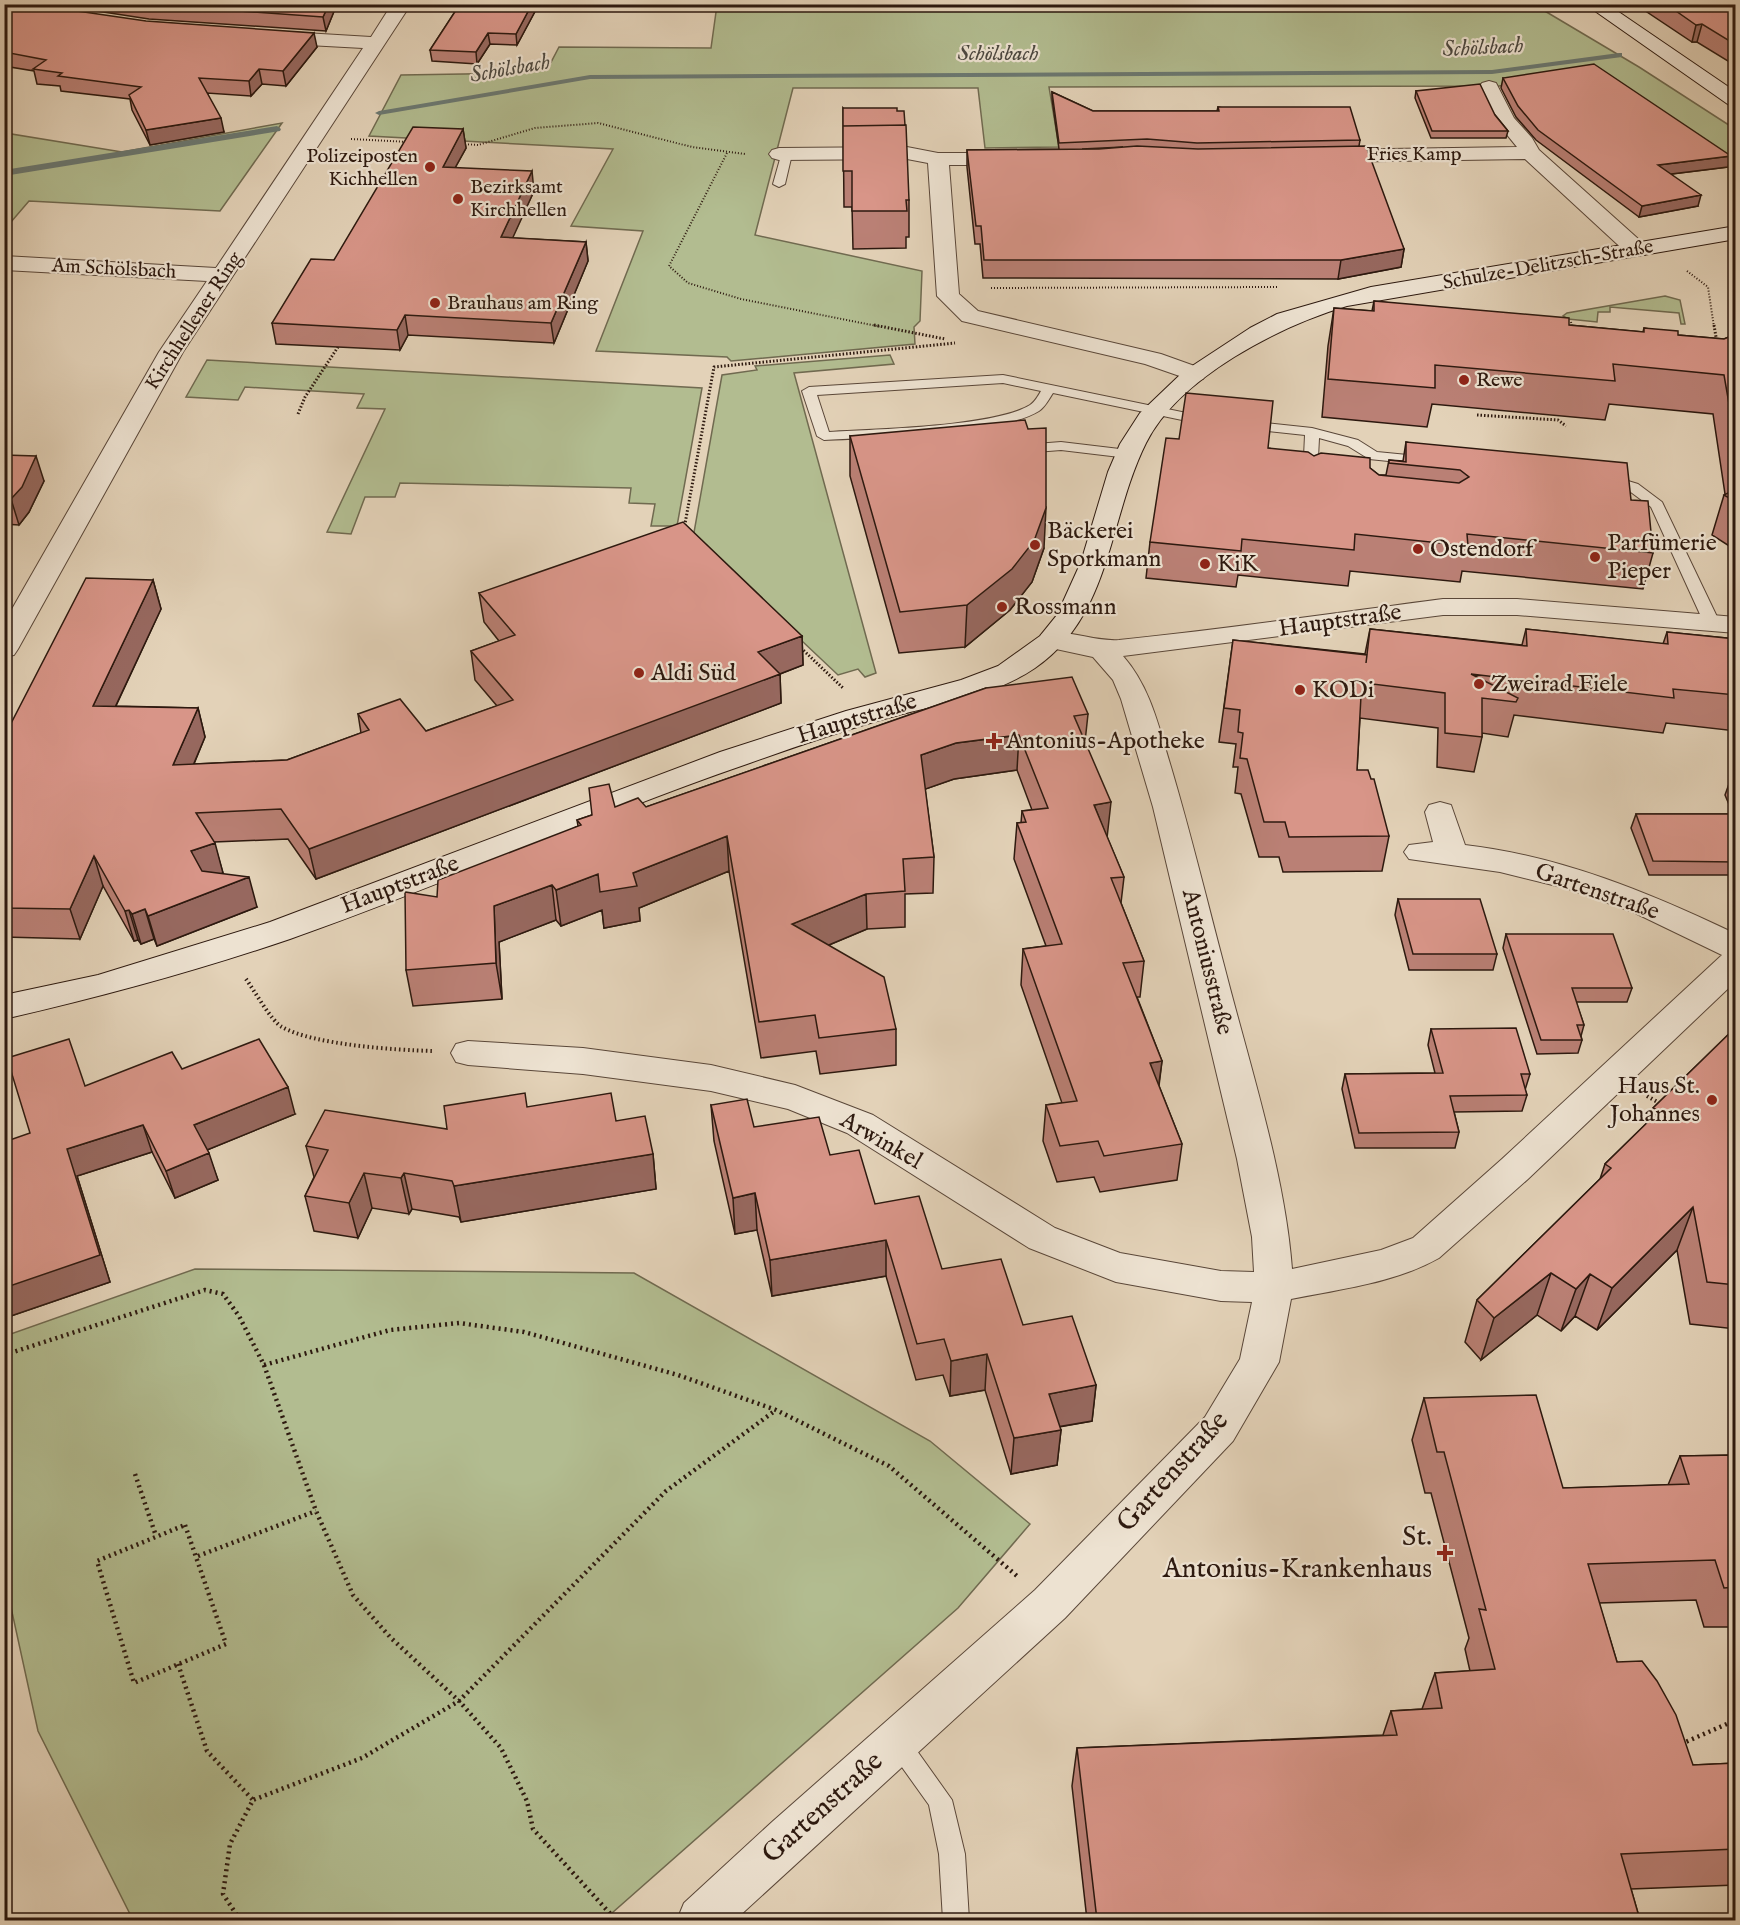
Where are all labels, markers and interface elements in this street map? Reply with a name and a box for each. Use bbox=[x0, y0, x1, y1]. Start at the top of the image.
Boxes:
water label: Schölsbach bbox=[1442, 32, 1524, 64]
water label: Schölsbach bbox=[958, 40, 1039, 68]
water label: Schölsbach bbox=[468, 48, 552, 90]
street label: Fries Kamp bbox=[1366, 142, 1462, 167]
place label: Polizeiposten Kichhellen bbox=[306, 144, 418, 192]
marker: Polizeiposten Kichhellen bbox=[423, 160, 437, 174]
place label: Bezirksamt Kirchhellen bbox=[470, 175, 567, 223]
marker: Bezirksamt Kirchhellen bbox=[451, 192, 465, 206]
street label: Schulze-Delitzsch-Straße bbox=[1441, 234, 1655, 296]
street label: Kirchhellener Ring bbox=[140, 246, 249, 395]
street label: Am Schölsbach bbox=[50, 253, 177, 285]
place label: Brauhaus am Ring bbox=[447, 291, 599, 316]
marker: Brauhaus am Ring bbox=[428, 296, 442, 310]
place label: Rewe bbox=[1476, 368, 1523, 393]
marker: Rewe bbox=[1457, 373, 1471, 387]
place label: Bäckerei Sporkmann bbox=[1047, 516, 1161, 575]
place label: Parfümerie Pieper bbox=[1607, 528, 1717, 587]
place label: Ostendorf bbox=[1430, 534, 1538, 565]
marker: Bäckerei Sporkmann bbox=[1028, 538, 1042, 552]
marker: Ostendorf bbox=[1411, 542, 1425, 556]
place label: KiK bbox=[1217, 549, 1259, 580]
marker: Parfümerie Pieper bbox=[1588, 550, 1602, 564]
marker: KiK bbox=[1198, 557, 1212, 571]
place label: Rossmann bbox=[1014, 592, 1117, 623]
street label: Hauptstraße bbox=[1276, 597, 1404, 645]
marker: Rossmann bbox=[995, 600, 1009, 614]
place label: Aldi Süd bbox=[650, 658, 736, 689]
marker: Aldi Süd bbox=[632, 666, 646, 680]
place label: Zweirad Fiele bbox=[1491, 669, 1628, 700]
place label: KODi bbox=[1312, 675, 1374, 706]
marker: Zweirad Fiele bbox=[1472, 677, 1486, 691]
marker: KODi bbox=[1293, 683, 1307, 697]
street label: Hauptstraße bbox=[793, 686, 921, 752]
place label: Antonius-Apotheke bbox=[1005, 726, 1205, 757]
marker: Antonius-Apotheke bbox=[987, 734, 1001, 748]
street label: Hauptstraße bbox=[337, 848, 463, 922]
street label: Gartenstraße bbox=[1531, 856, 1663, 928]
street label: Antoniusstraße bbox=[1174, 885, 1240, 1038]
place label: Haus St. Johannes bbox=[1607, 1071, 1700, 1130]
marker: Haus St. Johannes bbox=[1705, 1093, 1719, 1107]
street label: Arwinkel bbox=[833, 1105, 928, 1177]
street label: Gartenstraße bbox=[1109, 1404, 1237, 1540]
place label: St. Antonius-Krankenhaus bbox=[1162, 1520, 1432, 1587]
marker: St. Antonius-Krankenhaus bbox=[1436, 1544, 1454, 1562]
street label: Gartenstraße bbox=[755, 1744, 891, 1872]

